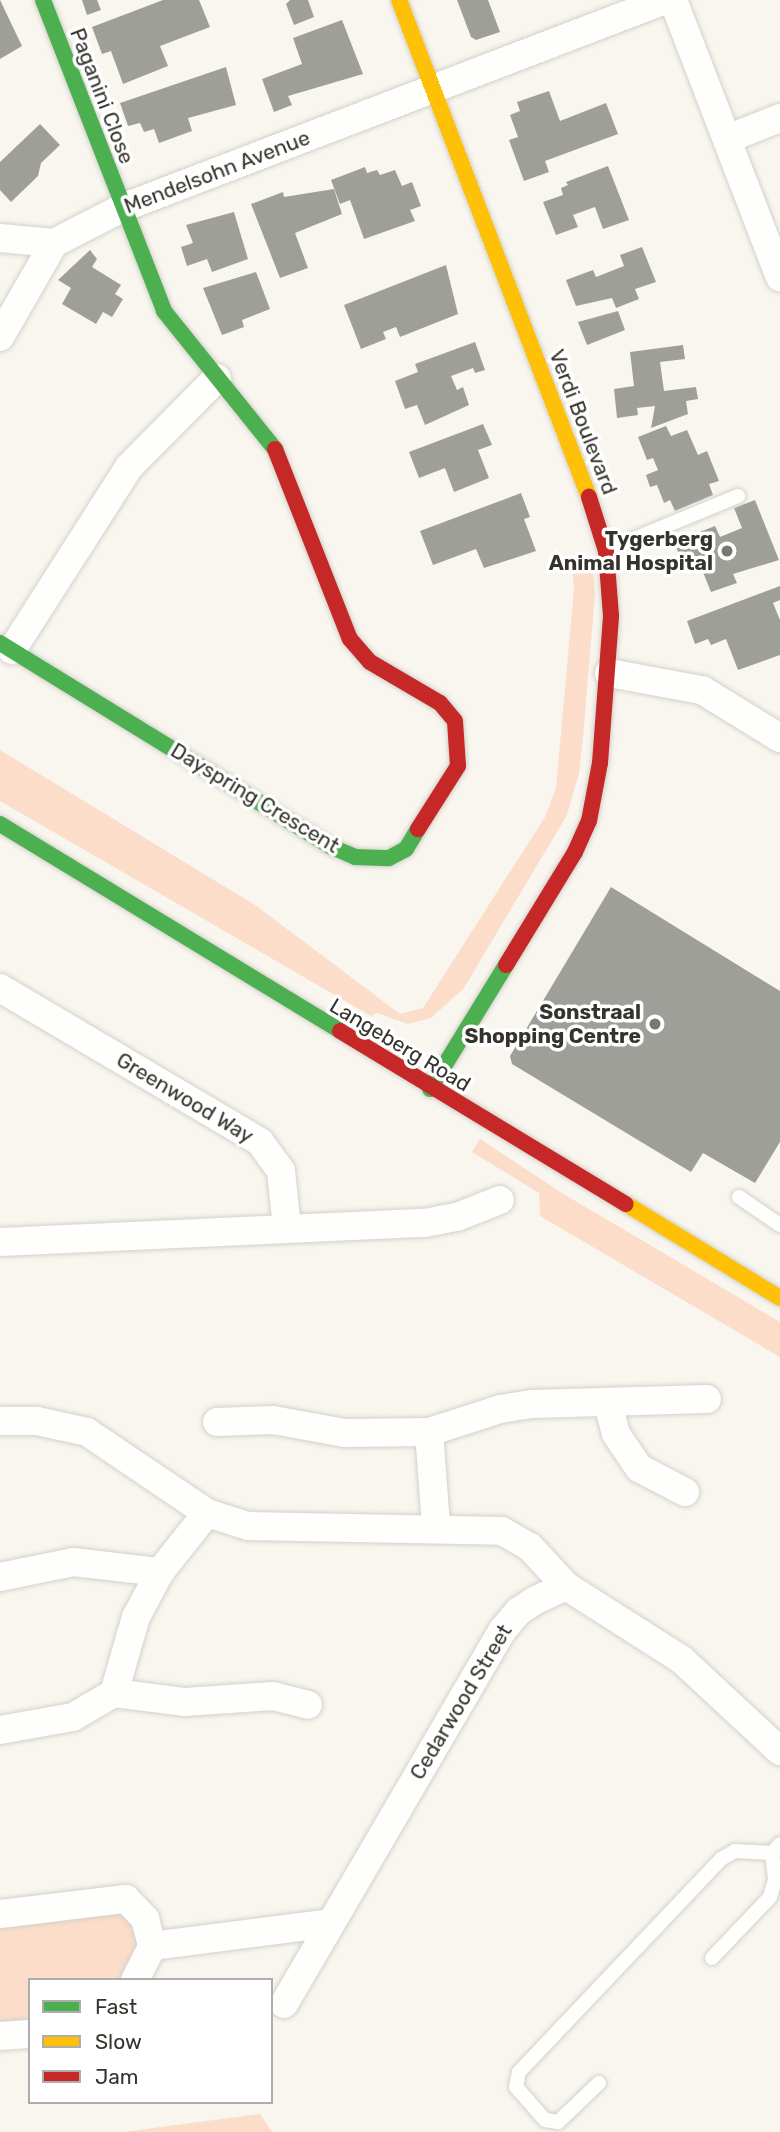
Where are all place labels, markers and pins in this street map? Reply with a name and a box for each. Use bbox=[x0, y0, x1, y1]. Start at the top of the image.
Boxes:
place label: Tygerberg Animal Hospital bbox=[549, 526, 713, 576]
marker: Tygerberg Animal Hospital bbox=[719, 543, 735, 559]
place label: Sonstraal Shopping Centre bbox=[464, 999, 641, 1049]
marker: Sonstraal Shopping Centre bbox=[647, 1016, 663, 1032]

